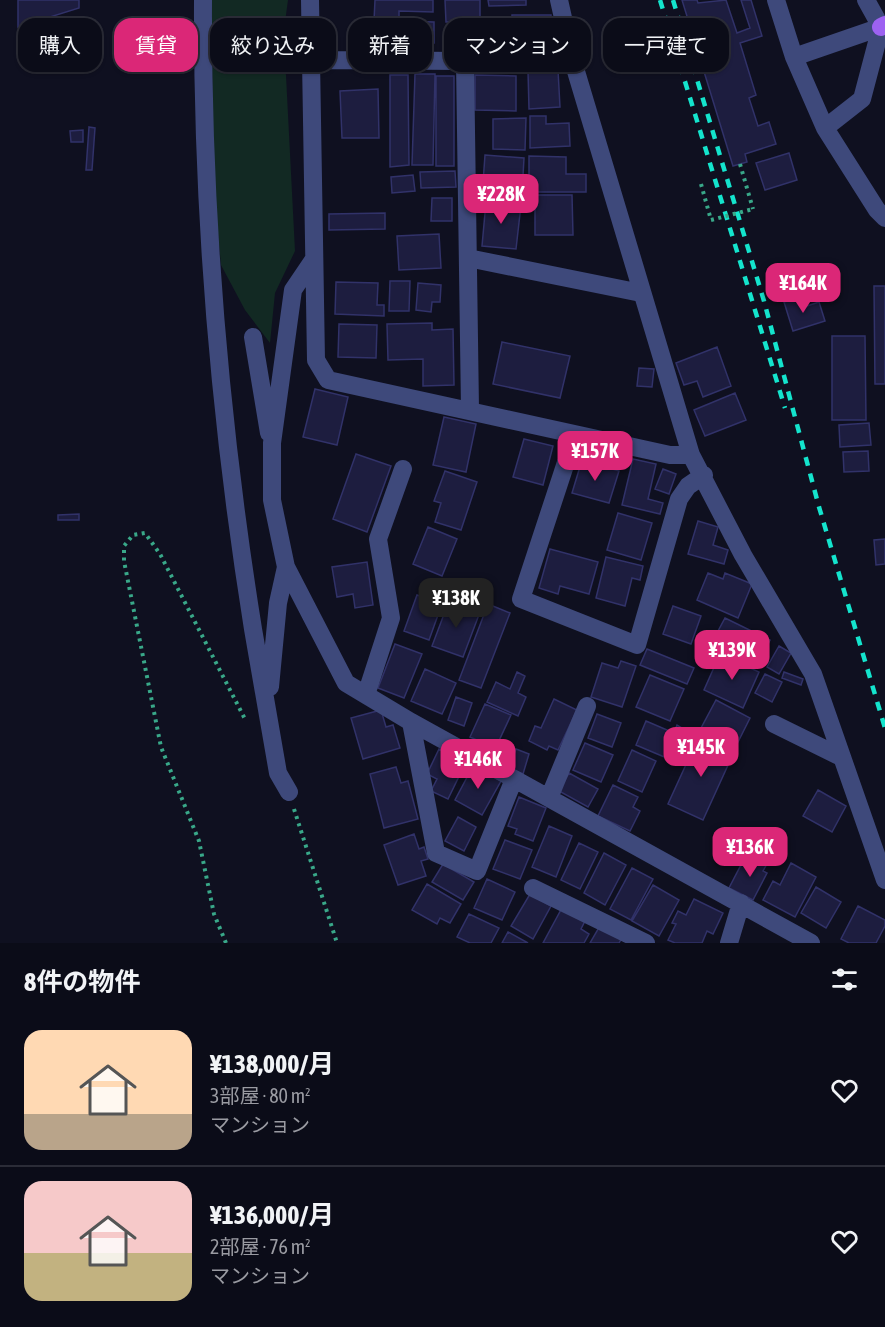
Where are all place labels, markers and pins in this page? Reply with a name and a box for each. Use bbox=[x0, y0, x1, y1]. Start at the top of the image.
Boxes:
pin: ¥228K bbox=[459, 174, 543, 225]
pin: ¥164K bbox=[761, 263, 845, 314]
pin: ¥157K bbox=[553, 431, 637, 482]
pin: ¥138K bbox=[414, 578, 498, 629]
pin: ¥139K bbox=[690, 630, 774, 681]
pin: ¥145K bbox=[659, 727, 743, 778]
pin: ¥146K bbox=[436, 739, 520, 790]
pin: ¥136K bbox=[708, 827, 792, 878]

